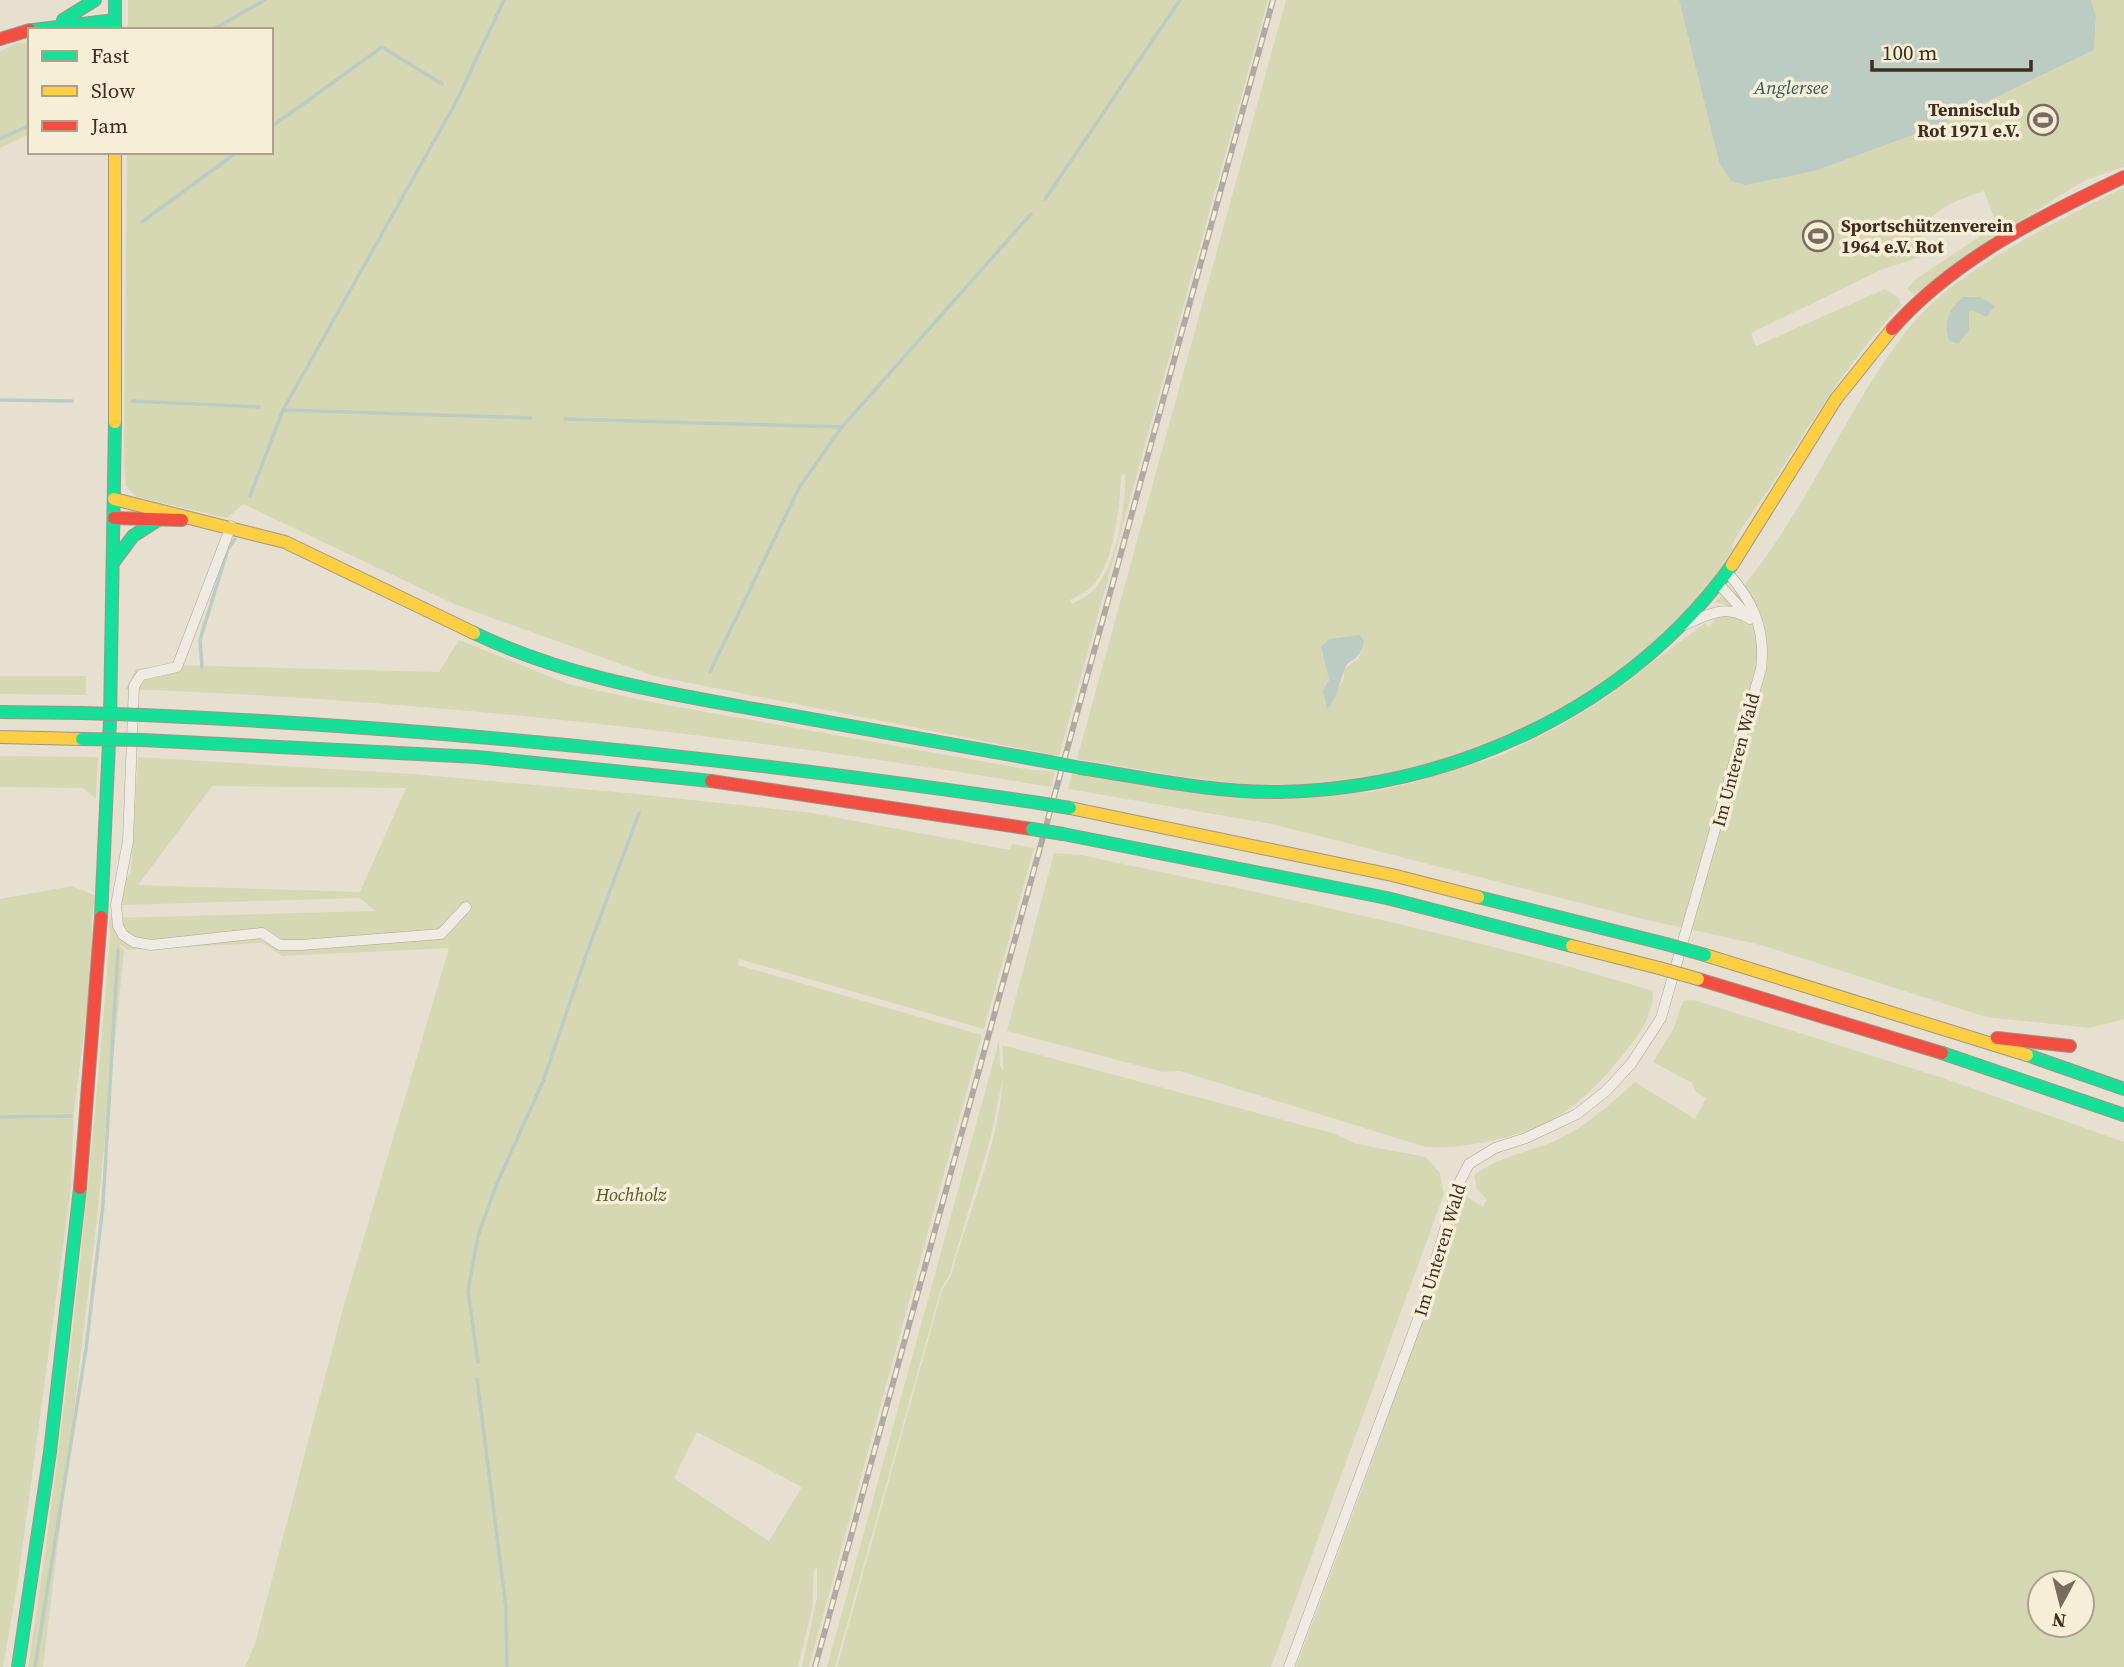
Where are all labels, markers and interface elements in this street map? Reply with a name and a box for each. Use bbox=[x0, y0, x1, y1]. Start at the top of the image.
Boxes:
legend bbox=[28, 28, 273, 154]
scale bar bbox=[1872, 28, 2031, 72]
text: 100 m bbox=[1882, 38, 1937, 67]
text: Fast bbox=[91, 41, 129, 70]
water label: Anglersee bbox=[1753, 74, 1829, 100]
text: Slow bbox=[91, 76, 135, 105]
place label: Tennisclub Rot 1971 e.V. bbox=[1917, 97, 2020, 143]
sports icon: Tennisclub Rot 1971 e.V. bbox=[2026, 103, 2060, 137]
text: Jam bbox=[90, 111, 128, 140]
place label: Sportschützenverein 1964 e.V. Rot bbox=[1841, 213, 2013, 259]
sports icon: Sportschützenverein 1964 e.V. Rot bbox=[1801, 219, 1835, 253]
street label: Im Unteren Wald bbox=[1706, 690, 1765, 829]
street label: Im Unteren Wald bbox=[1407, 1180, 1472, 1319]
park label: Hochholz bbox=[595, 1182, 667, 1207]
north arrow bbox=[2026, 1569, 2096, 1639]
text: N bbox=[2050, 1607, 2067, 1635]

